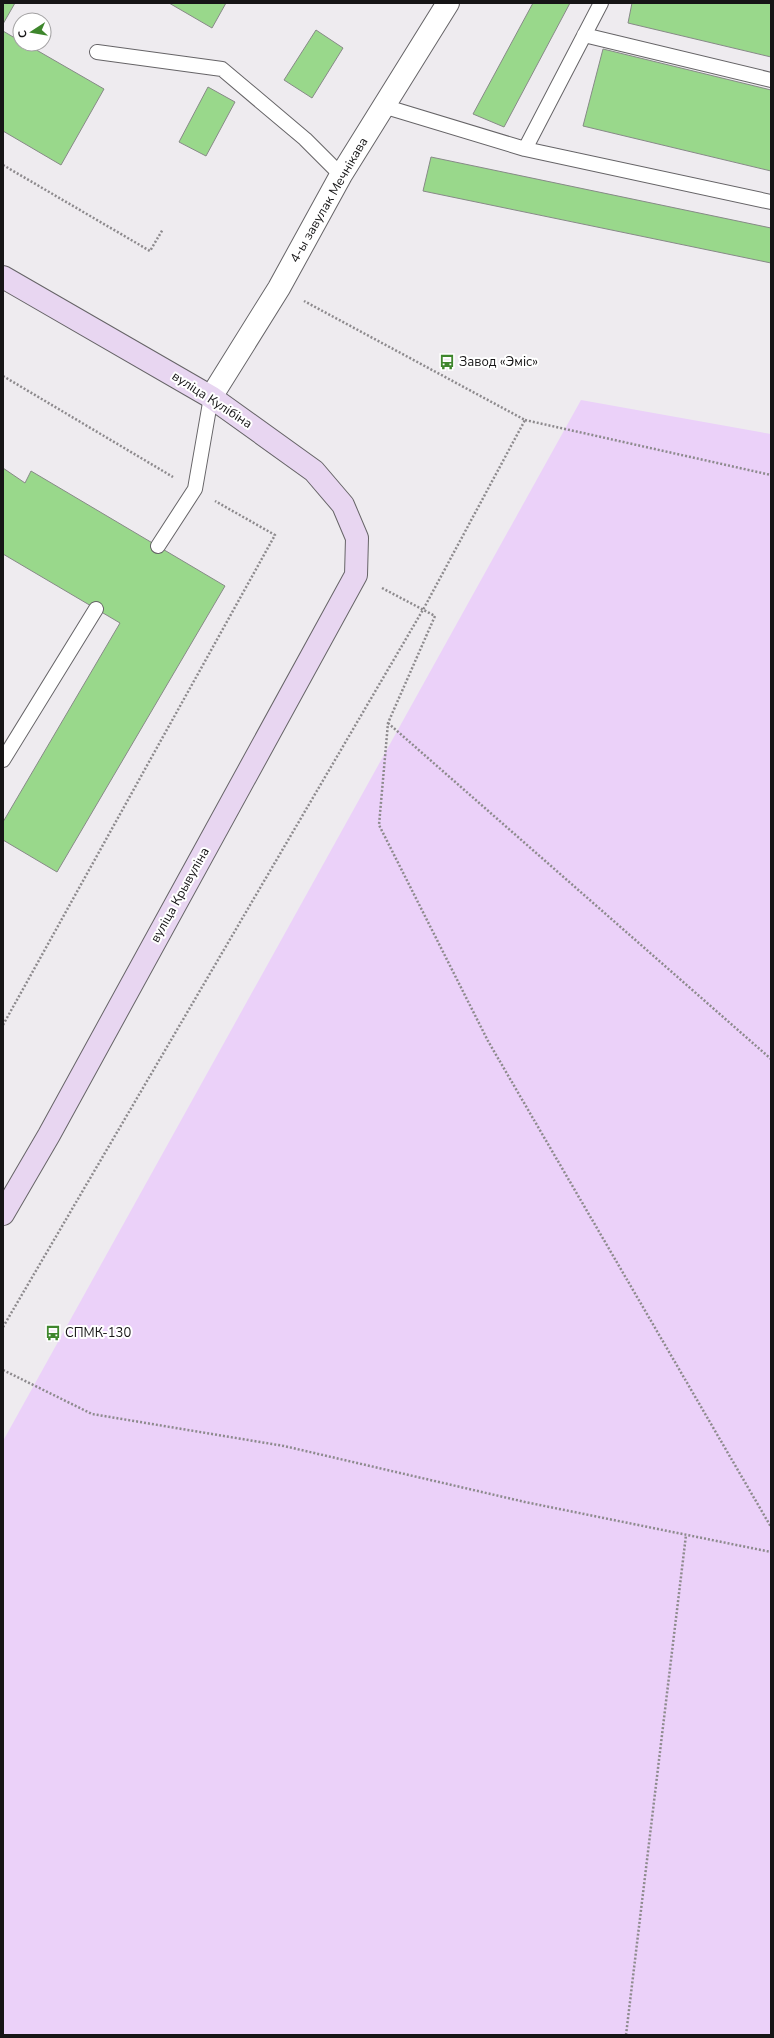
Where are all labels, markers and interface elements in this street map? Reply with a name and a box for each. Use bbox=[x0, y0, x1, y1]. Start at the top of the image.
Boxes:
north arrow bbox=[12, 12, 52, 52]
text: С bbox=[14, 28, 31, 39]
street label: 4-ы завулак Мечнікава bbox=[286, 134, 372, 266]
bus stop icon: Завод «Эміс» bbox=[438, 353, 456, 371]
place label: Завод «Эміс» bbox=[459, 353, 538, 371]
street label: вуліца Кулібіна bbox=[168, 367, 256, 433]
street label: вуліца Крывуліна bbox=[146, 844, 214, 946]
bus stop icon: СПМК-130 bbox=[44, 1324, 62, 1342]
place label: СПМК-130 bbox=[65, 1324, 131, 1342]

